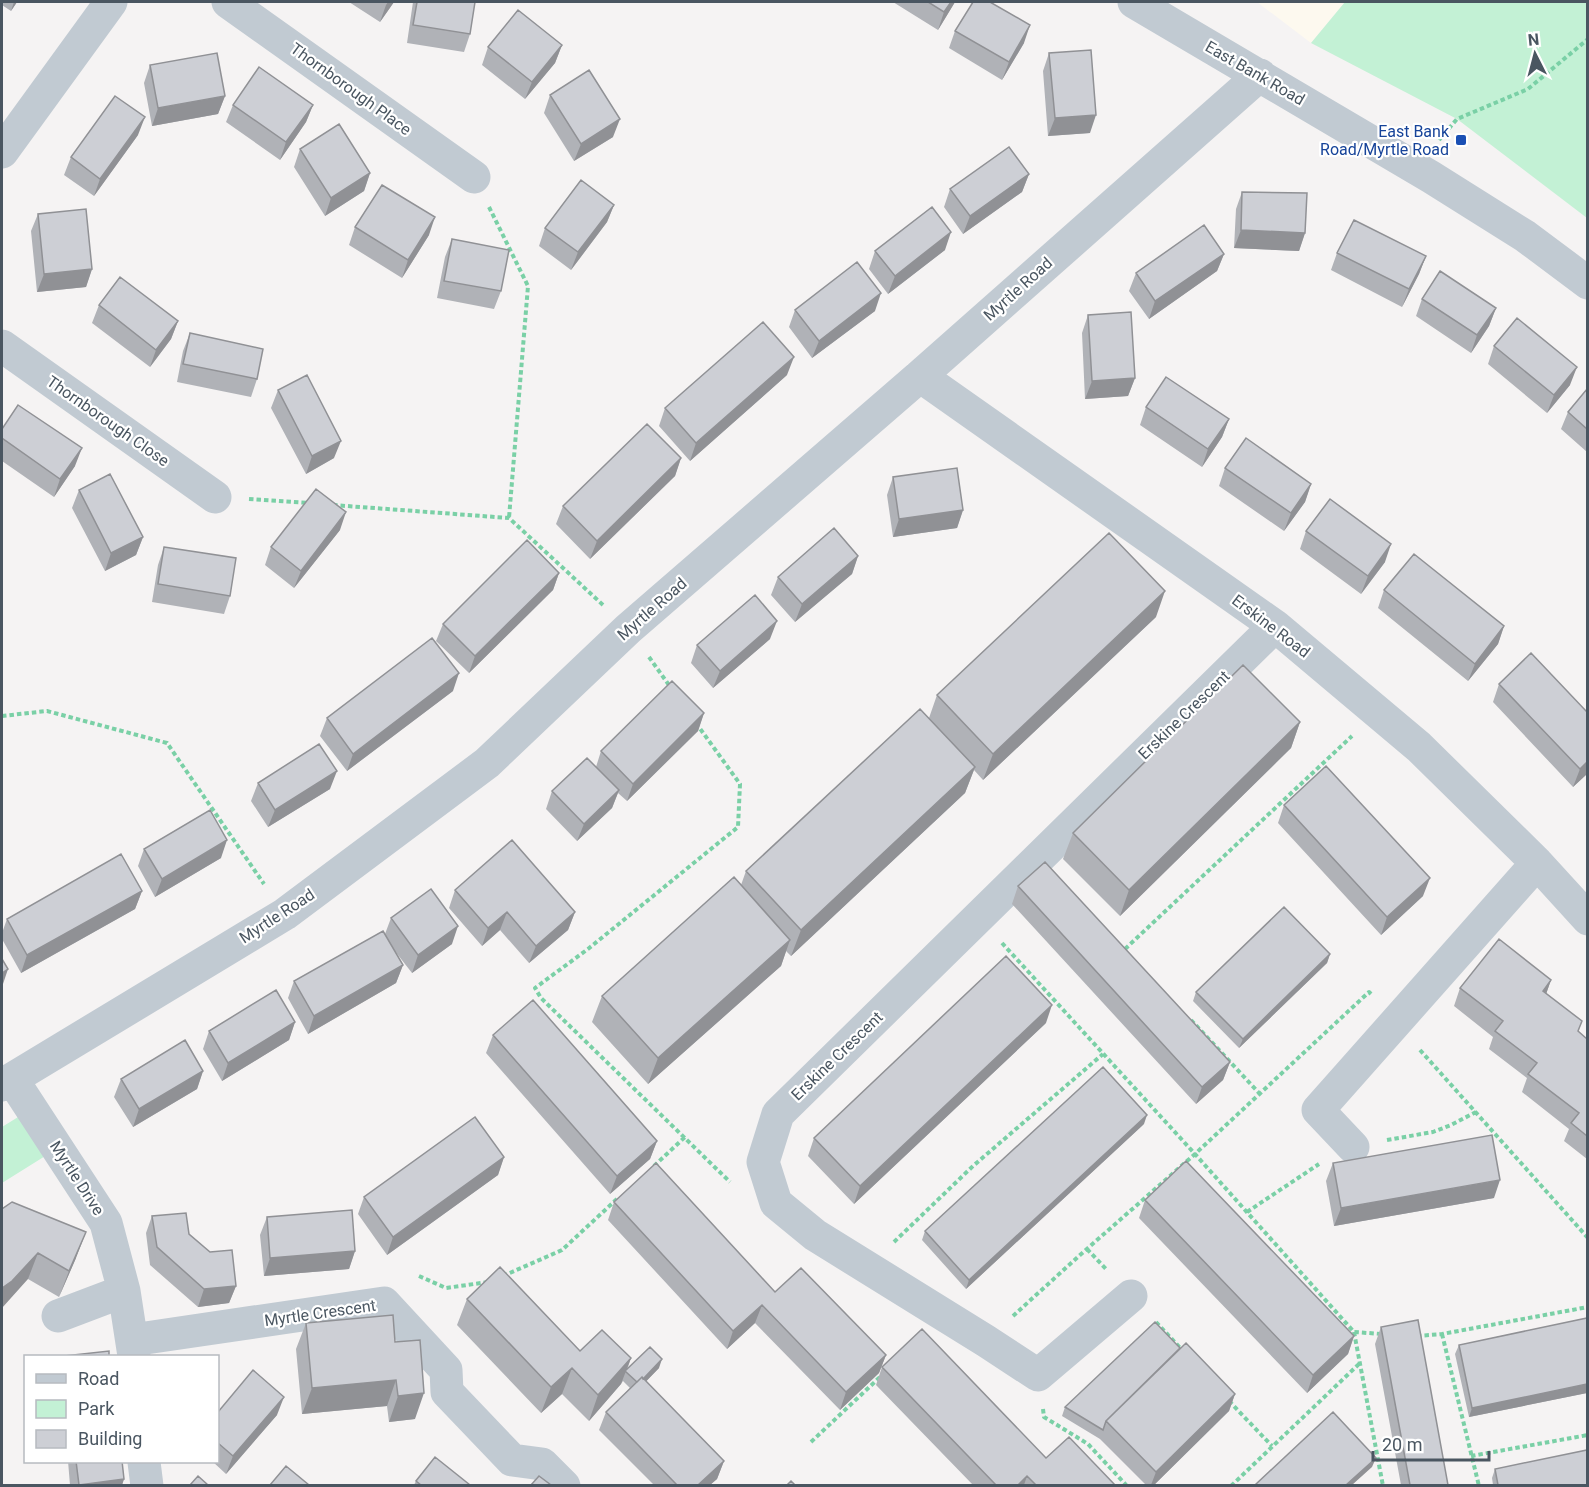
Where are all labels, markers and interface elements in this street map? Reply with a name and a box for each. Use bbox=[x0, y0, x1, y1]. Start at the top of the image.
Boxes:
north arrow bbox=[1505, 24, 1565, 84]
text: N bbox=[1527, 30, 1540, 50]
street label: East Bank Road bbox=[1202, 37, 1308, 109]
street label: Thornborough Place bbox=[287, 39, 415, 139]
place label: East Bank Road/Myrtle Road bbox=[1320, 122, 1450, 159]
marker: East Bank Road/Myrtle Road bbox=[1454, 133, 1468, 147]
street label: Myrtle Road bbox=[980, 253, 1056, 325]
street label: Thornborough Close bbox=[43, 372, 173, 470]
street label: Myrtle Road bbox=[613, 574, 691, 644]
street label: Erskine Road bbox=[1228, 590, 1314, 662]
street label: Erskine Crescent bbox=[1134, 667, 1234, 763]
street label: Myrtle Road bbox=[236, 885, 318, 947]
street label: Erskine Crescent bbox=[787, 1008, 887, 1104]
street label: Myrtle Drive bbox=[46, 1137, 108, 1219]
street label: Myrtle Crescent bbox=[263, 1296, 377, 1330]
legend bbox=[24, 1355, 219, 1463]
text: Road bbox=[78, 1368, 119, 1389]
text: Park bbox=[78, 1398, 115, 1419]
scale bar bbox=[1373, 1424, 1488, 1462]
text: Building bbox=[78, 1428, 142, 1449]
text: 20 m bbox=[1382, 1434, 1422, 1455]

